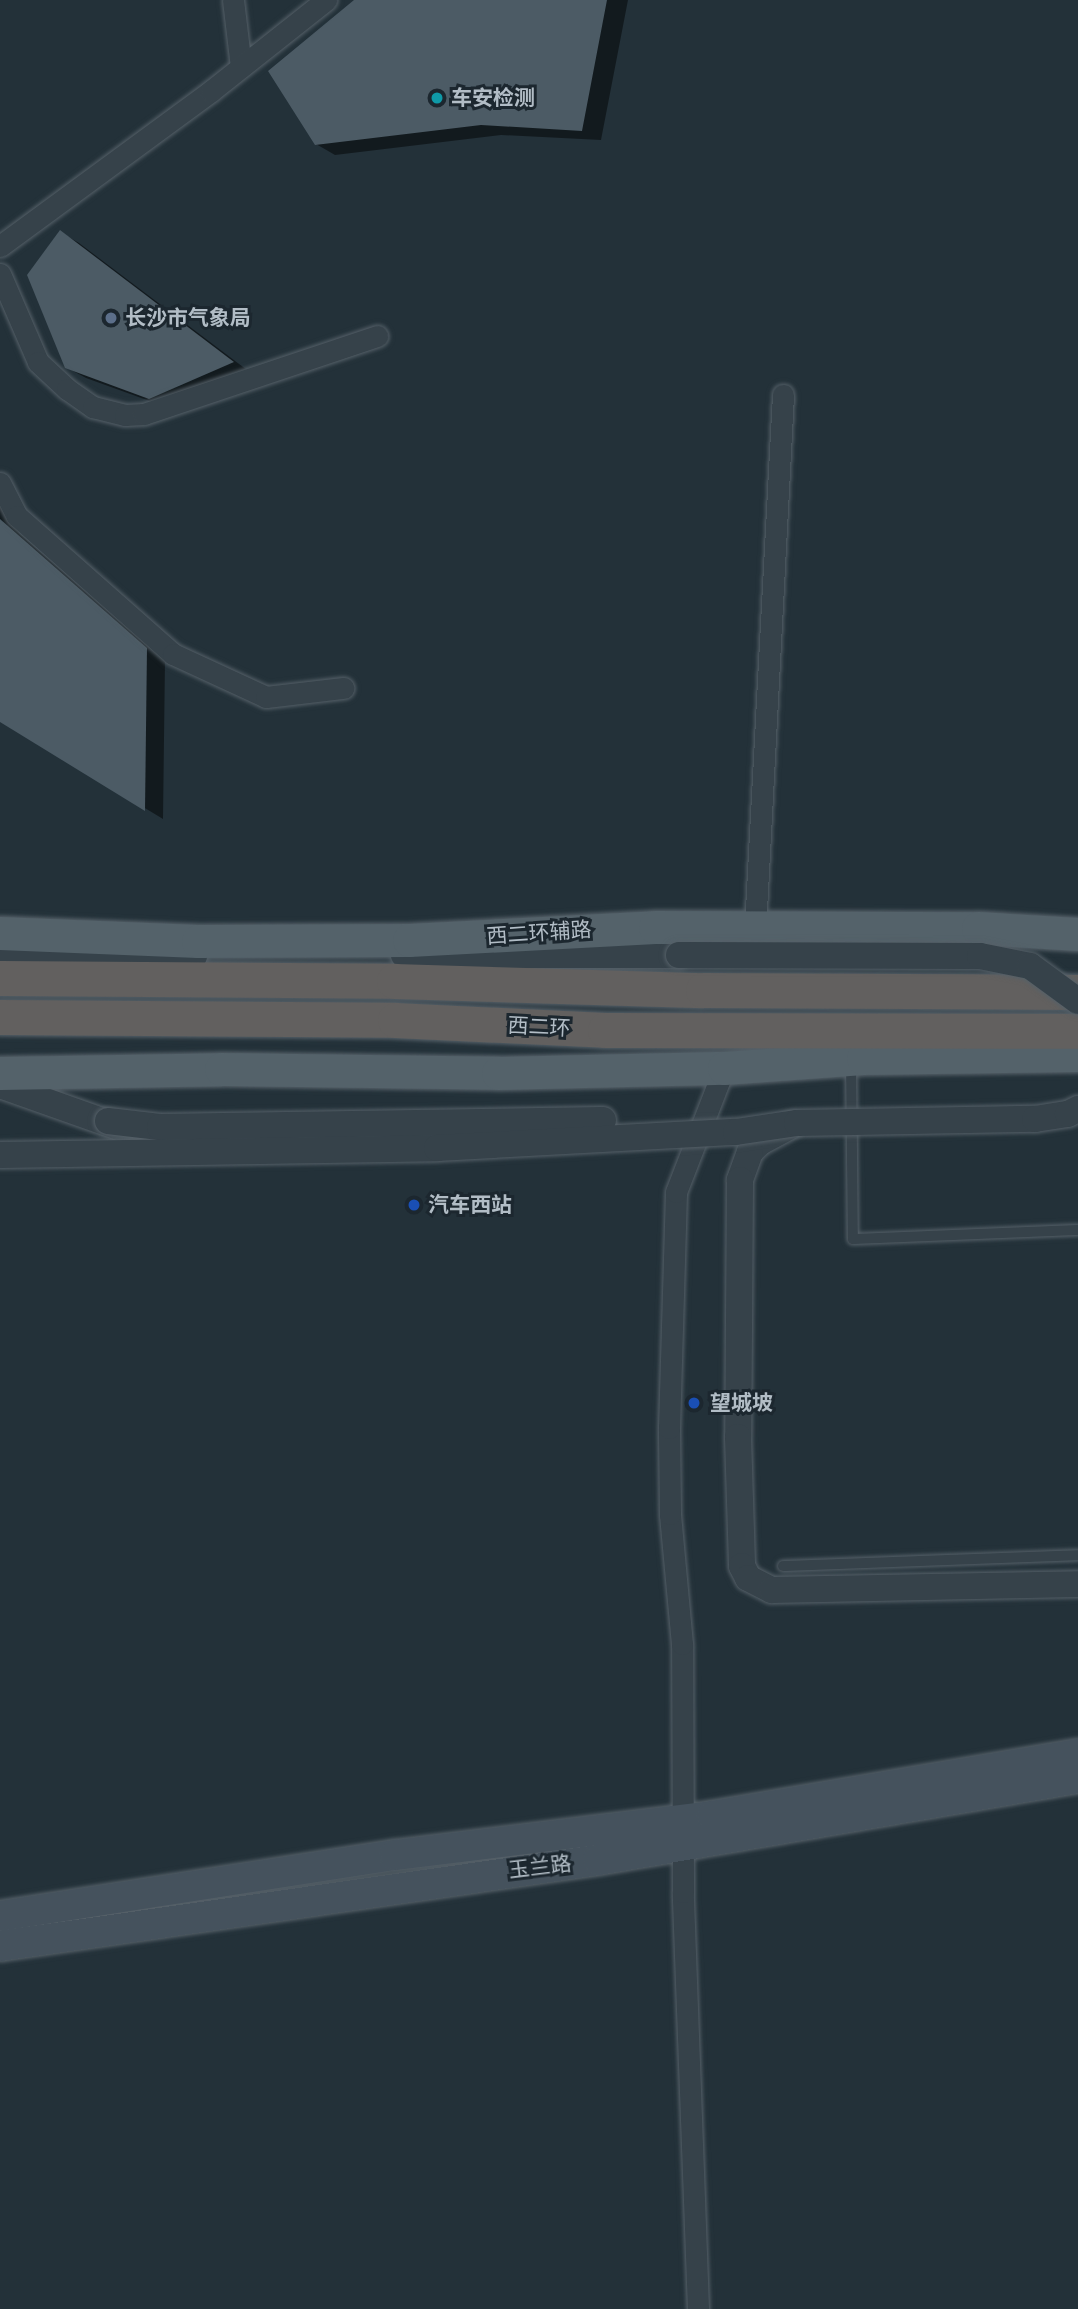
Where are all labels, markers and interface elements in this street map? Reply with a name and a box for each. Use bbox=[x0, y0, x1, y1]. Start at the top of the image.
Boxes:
place label: 车安检测 bbox=[451, 85, 535, 111]
marker: 车安检测 bbox=[429, 90, 445, 106]
place label: 长沙市气象局 bbox=[125, 305, 251, 331]
marker: 长沙市气象局 bbox=[103, 310, 119, 326]
street label: 西二环辅路 bbox=[486, 917, 592, 949]
street label: 西二环 bbox=[507, 1013, 571, 1041]
place label: 汽车西站 bbox=[428, 1192, 512, 1218]
marker: 汽车西站 bbox=[406, 1197, 422, 1213]
place label: 望城坡 bbox=[710, 1390, 773, 1416]
marker: 望城坡 bbox=[684, 1393, 704, 1413]
street label: 玉兰路 bbox=[507, 1851, 573, 1883]

